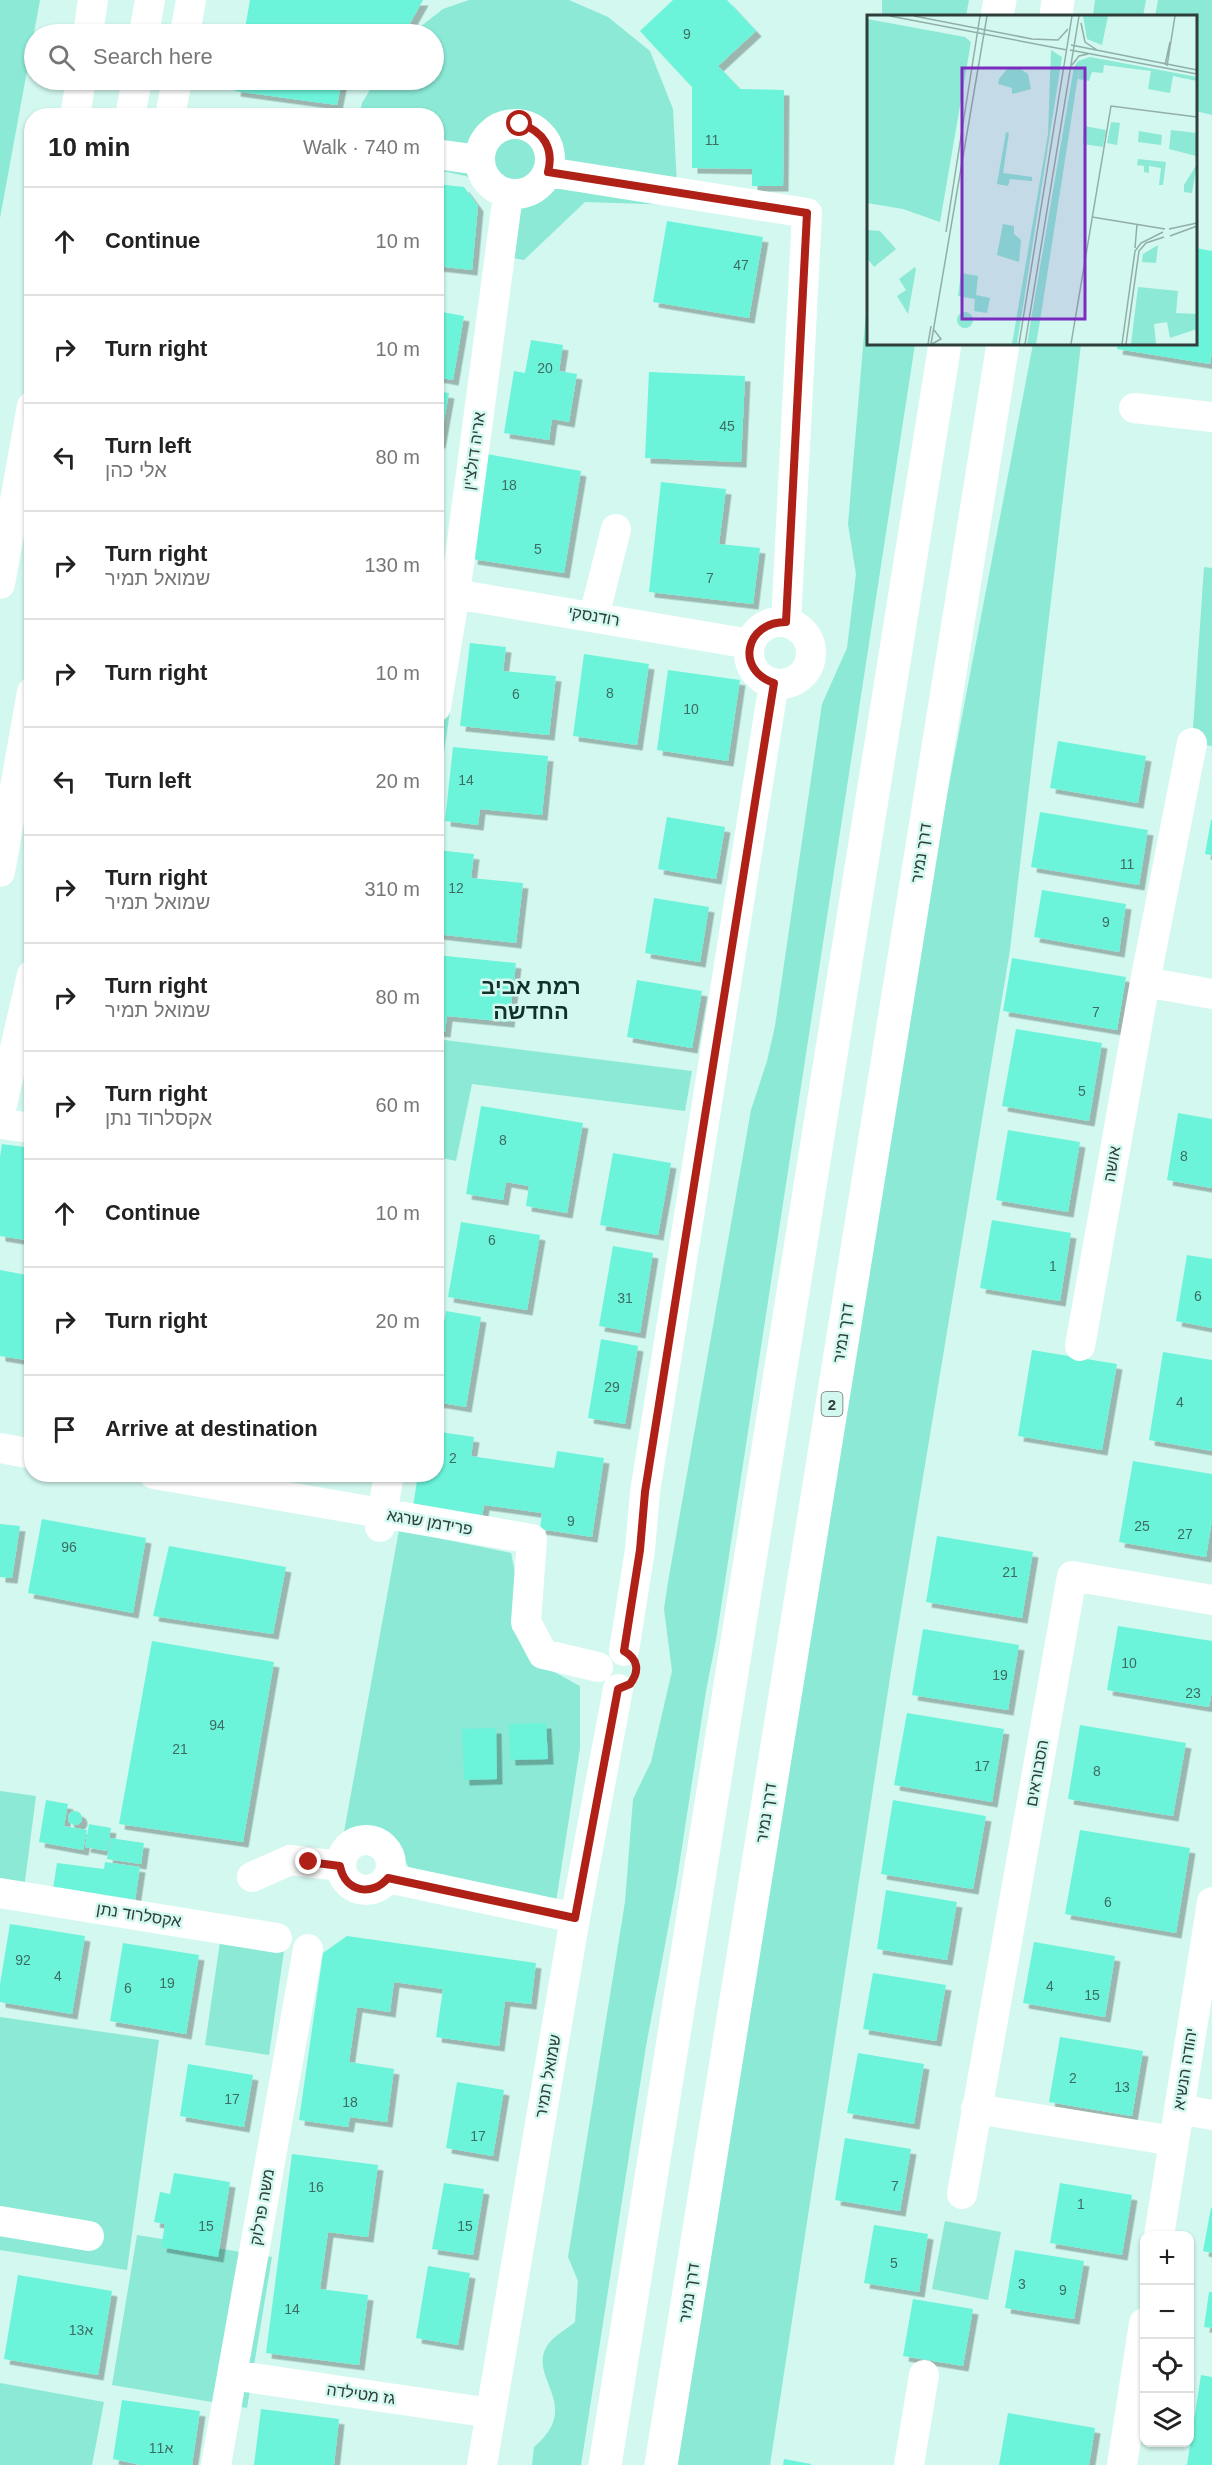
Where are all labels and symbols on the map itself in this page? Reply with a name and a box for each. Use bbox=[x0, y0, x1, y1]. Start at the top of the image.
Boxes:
inset map bbox=[867, 15, 1197, 345]
house number: 9 bbox=[683, 26, 691, 42]
route start bbox=[506, 110, 532, 136]
house number: 11 bbox=[705, 132, 719, 148]
house number: 47 bbox=[733, 257, 749, 273]
house number: 20 bbox=[537, 360, 553, 376]
street label: אריה דולצ'ין bbox=[460, 411, 488, 491]
house number: 45 bbox=[719, 418, 735, 434]
house number: 18 bbox=[501, 477, 517, 493]
house number: 5 bbox=[534, 541, 542, 557]
house number: 7 bbox=[706, 570, 714, 586]
street label: רודנסקי bbox=[567, 603, 621, 629]
house number: 8 bbox=[606, 685, 614, 701]
house number: 6 bbox=[512, 686, 520, 702]
house number: 10 bbox=[683, 701, 699, 717]
house number: 14 bbox=[458, 772, 474, 788]
street label: דרך נמיר bbox=[908, 822, 934, 884]
house number: 11 bbox=[1120, 856, 1134, 872]
house number: 12 bbox=[448, 880, 464, 896]
house number: 9 bbox=[1102, 914, 1110, 930]
district label: רמת אביב החדשה bbox=[481, 974, 581, 1024]
house number: 7 bbox=[1092, 1004, 1100, 1020]
house number: 5 bbox=[1078, 1083, 1086, 1099]
house number: 8 bbox=[499, 1132, 507, 1148]
street label: אושה bbox=[1101, 1145, 1123, 1183]
house number: 8 bbox=[1180, 1148, 1188, 1164]
house number: 6 bbox=[488, 1232, 496, 1248]
house number: 1 bbox=[1049, 1258, 1057, 1274]
house number: 6 bbox=[1194, 1288, 1202, 1304]
house number: 31 bbox=[617, 1290, 633, 1306]
street label: דרך נמיר bbox=[830, 1302, 856, 1364]
house number: 29 bbox=[604, 1379, 620, 1395]
road number: 2 bbox=[822, 1392, 842, 1416]
house number: 4 bbox=[1176, 1394, 1184, 1410]
house number: 2 bbox=[449, 1450, 457, 1466]
street label: פרידמן שרגא bbox=[386, 1506, 474, 1538]
house number: 9 bbox=[567, 1513, 575, 1529]
house number: 25 bbox=[1134, 1518, 1150, 1534]
house number: 27 bbox=[1177, 1526, 1193, 1542]
house number: 96 bbox=[61, 1539, 77, 1555]
house number: 21 bbox=[1002, 1564, 1018, 1580]
house number: 10 bbox=[1121, 1655, 1137, 1671]
house number: 19 bbox=[992, 1667, 1008, 1683]
house number: 23 bbox=[1185, 1685, 1201, 1701]
house number: 94 bbox=[209, 1717, 225, 1733]
street label: הסבוראים bbox=[1023, 1738, 1051, 1808]
house number: 21 bbox=[172, 1741, 188, 1757]
house number: 17 bbox=[974, 1758, 990, 1774]
house number: 8 bbox=[1093, 1763, 1101, 1779]
street label: דרך נמיר bbox=[753, 1782, 779, 1844]
route end bbox=[295, 1848, 321, 1874]
house number: 6 bbox=[1104, 1894, 1112, 1910]
street label: אקסלרוד נתן bbox=[95, 1900, 183, 1930]
house number: 92 bbox=[15, 1952, 31, 1968]
house number: 4 bbox=[54, 1968, 62, 1984]
house number: 19 bbox=[159, 1975, 175, 1991]
house number: 4 bbox=[1046, 1978, 1054, 1994]
house number: 6 bbox=[124, 1980, 132, 1996]
house number: 15 bbox=[1084, 1987, 1100, 2003]
street label: יהודה הנשיא bbox=[1170, 2027, 1200, 2111]
street label: שמואל תמיר bbox=[532, 2033, 564, 2119]
house number: 2 bbox=[1069, 2070, 1077, 2086]
house number: 13 bbox=[1114, 2079, 1130, 2095]
house number: 17 bbox=[224, 2091, 240, 2107]
house number: 18 bbox=[342, 2094, 358, 2110]
house number: 17 bbox=[470, 2128, 486, 2144]
street label: משה פרלוק bbox=[247, 2167, 277, 2247]
house number: 7 bbox=[891, 2178, 899, 2194]
house number: 16 bbox=[308, 2179, 324, 2195]
house number: 1 bbox=[1077, 2196, 1085, 2212]
house number: 15 bbox=[198, 2218, 214, 2234]
house number: 15 bbox=[457, 2218, 473, 2234]
house number: 5 bbox=[890, 2255, 898, 2271]
street label: דרך נמיר bbox=[676, 2262, 702, 2324]
house number: 3 bbox=[1018, 2276, 1026, 2292]
house number: 9 bbox=[1059, 2282, 1067, 2298]
house number: 14 bbox=[284, 2301, 300, 2317]
house number: 13א bbox=[69, 2322, 93, 2338]
street label: גז מטילדה bbox=[326, 2381, 397, 2407]
house number: 11א bbox=[149, 2440, 173, 2456]

